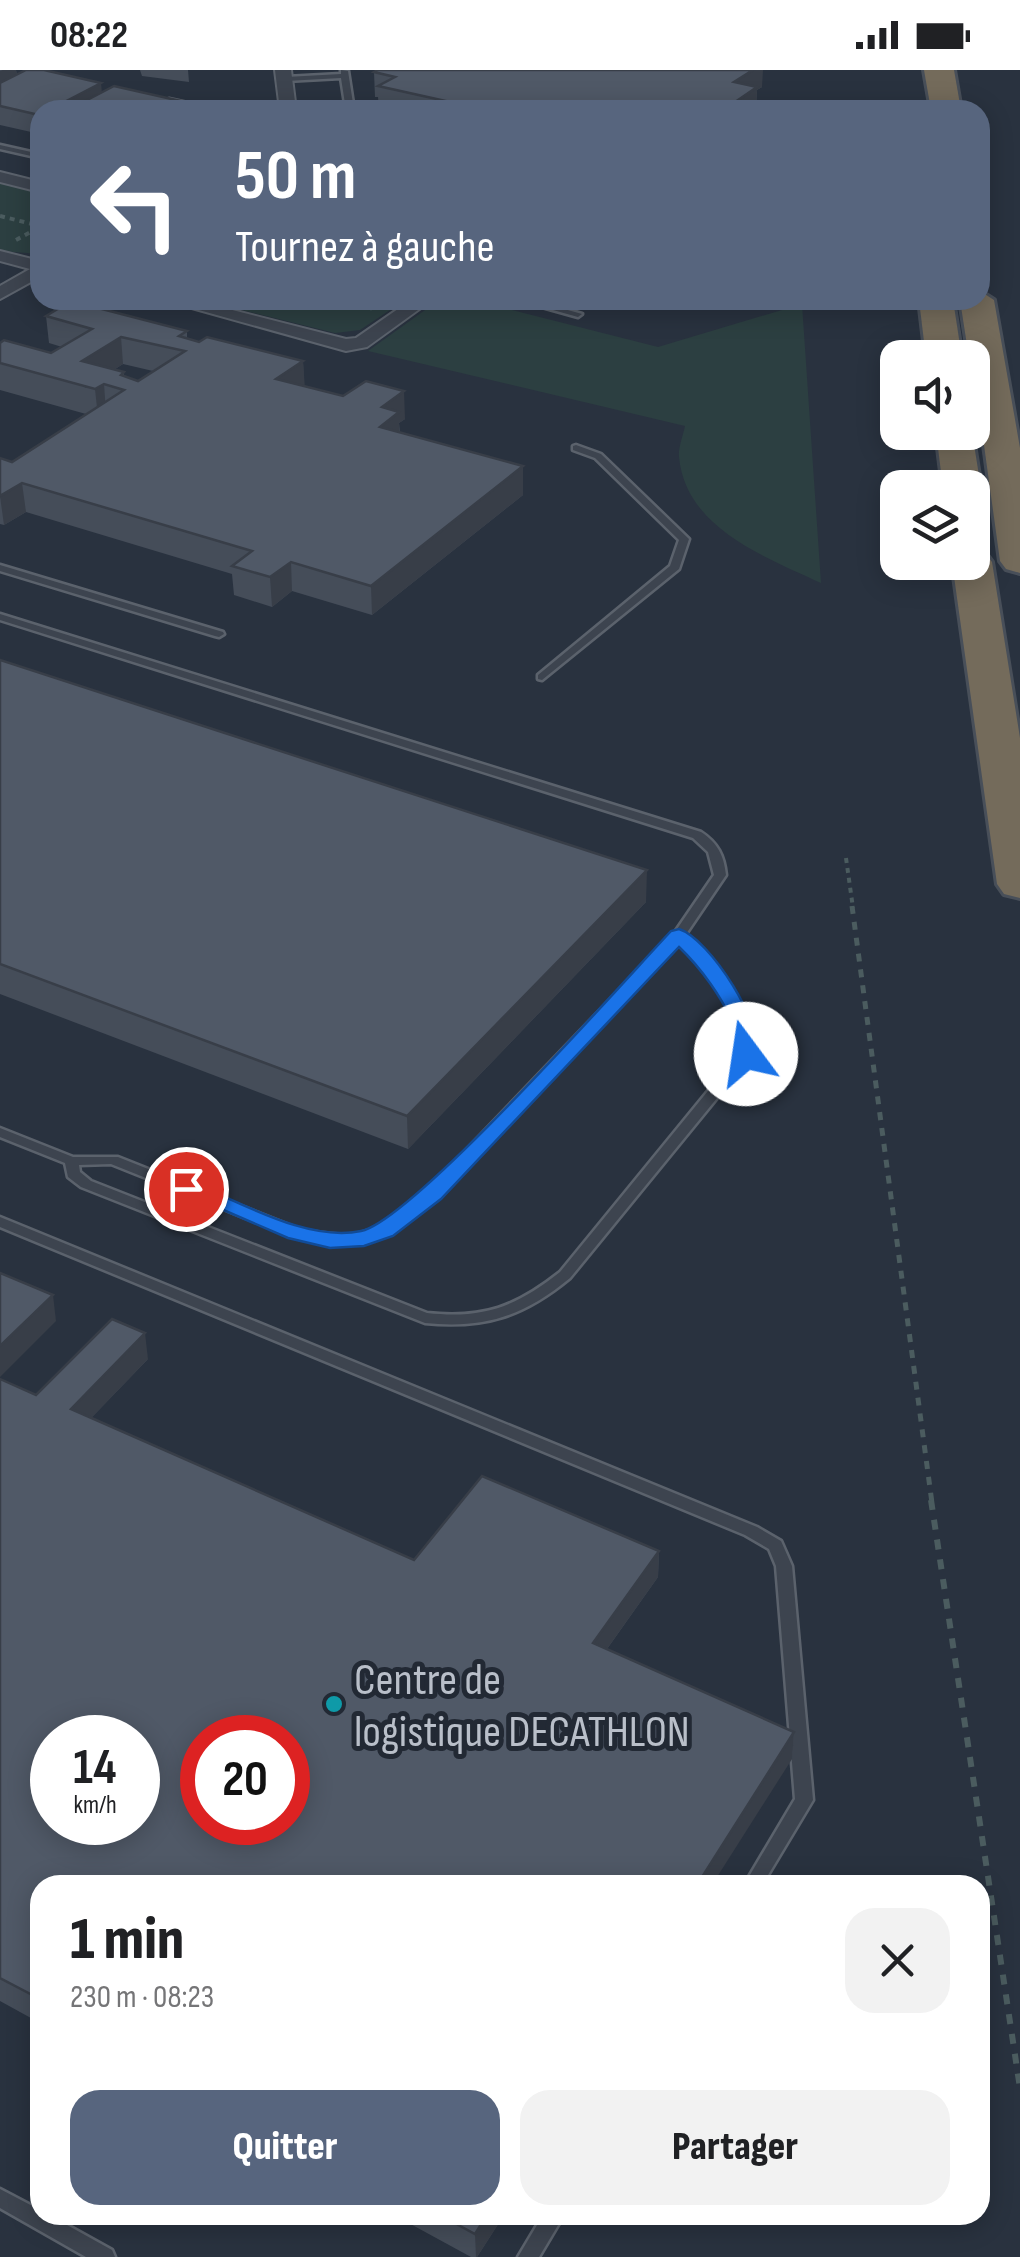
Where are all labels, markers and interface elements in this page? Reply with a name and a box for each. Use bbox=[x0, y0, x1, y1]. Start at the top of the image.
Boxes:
text: 08:22 bbox=[50, 13, 128, 58]
text: 50 m bbox=[235, 135, 356, 219]
icon: left bbox=[70, 140, 200, 270]
text: Tournez à gauche bbox=[235, 220, 495, 275]
map controls bbox=[880, 340, 990, 580]
button: sound bbox=[880, 340, 990, 450]
button: layers bbox=[880, 470, 990, 580]
position arrow bbox=[694, 1002, 798, 1106]
pin bbox=[144, 1147, 229, 1232]
icon: arrive bbox=[159, 1162, 214, 1217]
place label: Centre de logistique DECATHLON bbox=[354, 1653, 690, 1760]
marker: Centre de logistique DECATHLON bbox=[323, 1693, 345, 1715]
speed limit sign: 20 bbox=[180, 1715, 310, 1845]
text: 14 bbox=[73, 1738, 117, 1798]
text: km/h bbox=[73, 1790, 117, 1821]
text: 1 min bbox=[70, 1904, 184, 1976]
button: close bbox=[845, 1908, 950, 2013]
text: 230 m · 08:23 bbox=[70, 1978, 214, 2017]
button: Quitter bbox=[70, 2090, 500, 2205]
button: Partager bbox=[520, 2090, 950, 2205]

